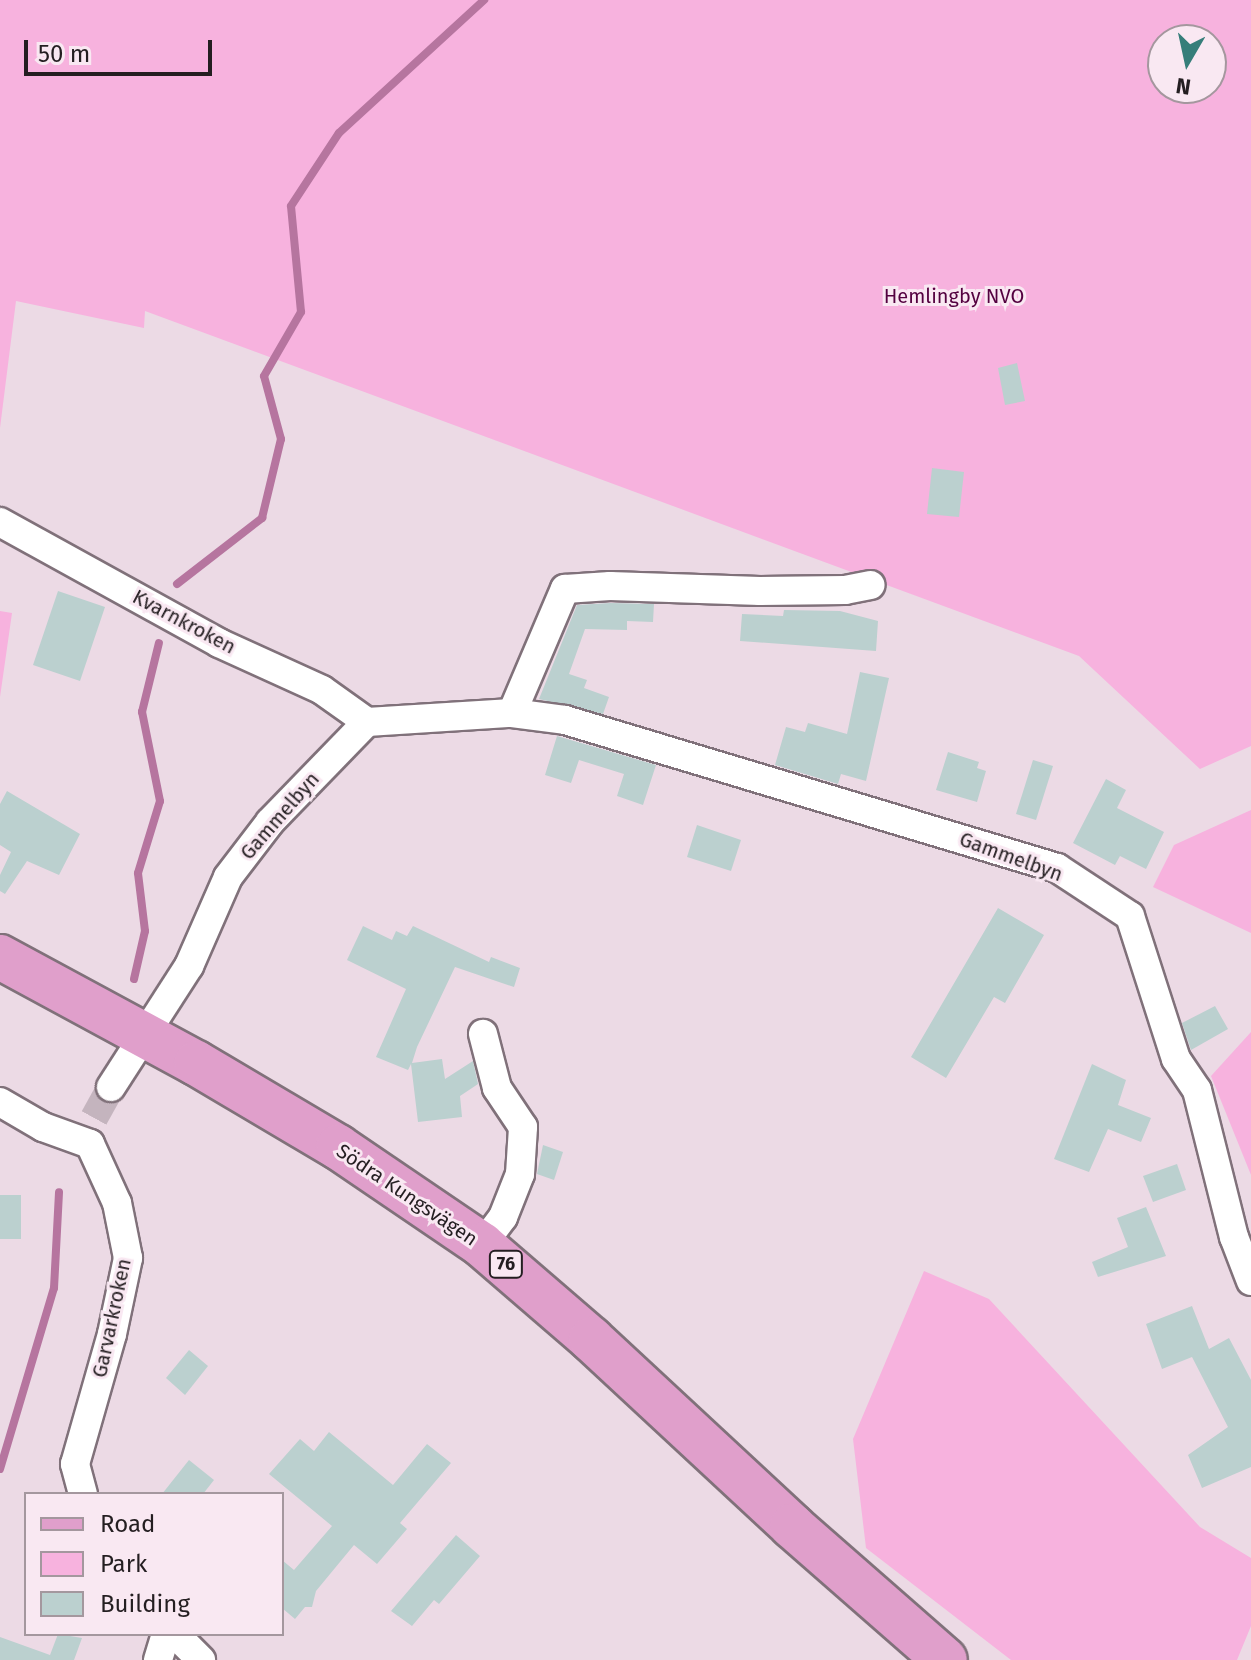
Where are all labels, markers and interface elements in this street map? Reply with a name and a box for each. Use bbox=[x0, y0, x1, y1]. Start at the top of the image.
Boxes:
scale bar bbox=[28, 24, 216, 74]
north arrow bbox=[1147, 24, 1227, 104]
text: 50 m bbox=[38, 40, 90, 68]
text: N bbox=[1174, 72, 1193, 101]
park label: Hemlingby NVO bbox=[884, 284, 1024, 308]
street label: Kvarnkroken bbox=[128, 585, 240, 659]
street label: Gammelbyn bbox=[236, 767, 324, 865]
street label: Gammelbyn bbox=[956, 827, 1066, 887]
street label: Södra Kungsvägen bbox=[332, 1139, 482, 1251]
road number: 76 bbox=[488, 1250, 524, 1278]
street label: Garvarkroken bbox=[88, 1256, 136, 1380]
legend bbox=[24, 1492, 284, 1636]
text: Road bbox=[100, 1510, 155, 1538]
text: Park bbox=[100, 1550, 147, 1578]
text: Building bbox=[100, 1590, 190, 1618]

